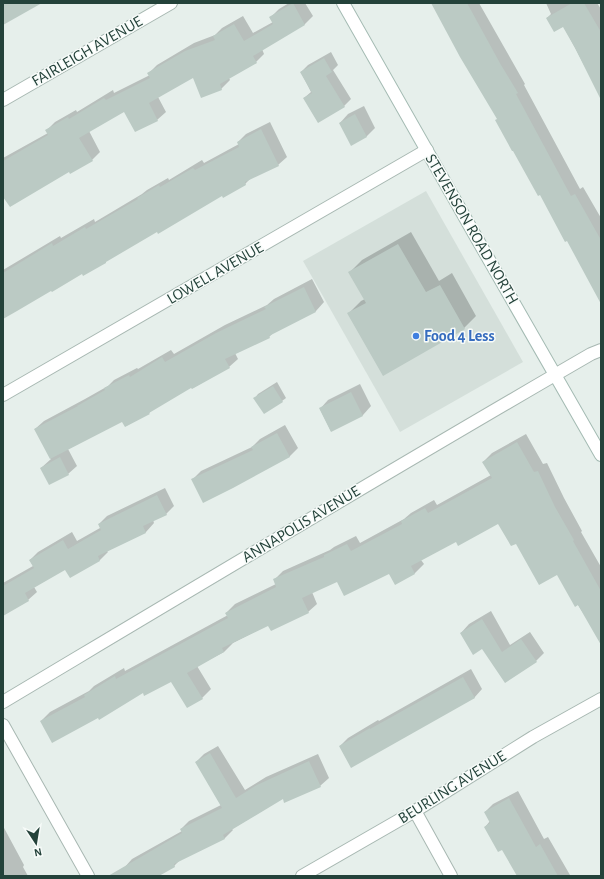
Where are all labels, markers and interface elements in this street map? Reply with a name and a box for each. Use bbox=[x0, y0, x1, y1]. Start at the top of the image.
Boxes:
street label: FAIRLEIGH AVENUE bbox=[29, 13, 145, 89]
street label: STEVENSON ROAD NORTH bbox=[422, 151, 522, 307]
street label: LOWELL AVENUE bbox=[164, 239, 266, 307]
place label: Food 4 Less bbox=[424, 328, 495, 344]
marker: Food 4 Less bbox=[411, 331, 421, 341]
street label: ANNAPOLIS AVENUE bbox=[239, 482, 363, 565]
street label: BEURLING AVENUE bbox=[395, 747, 509, 826]
north arrow bbox=[16, 823, 56, 863]
text: N bbox=[33, 846, 43, 858]

